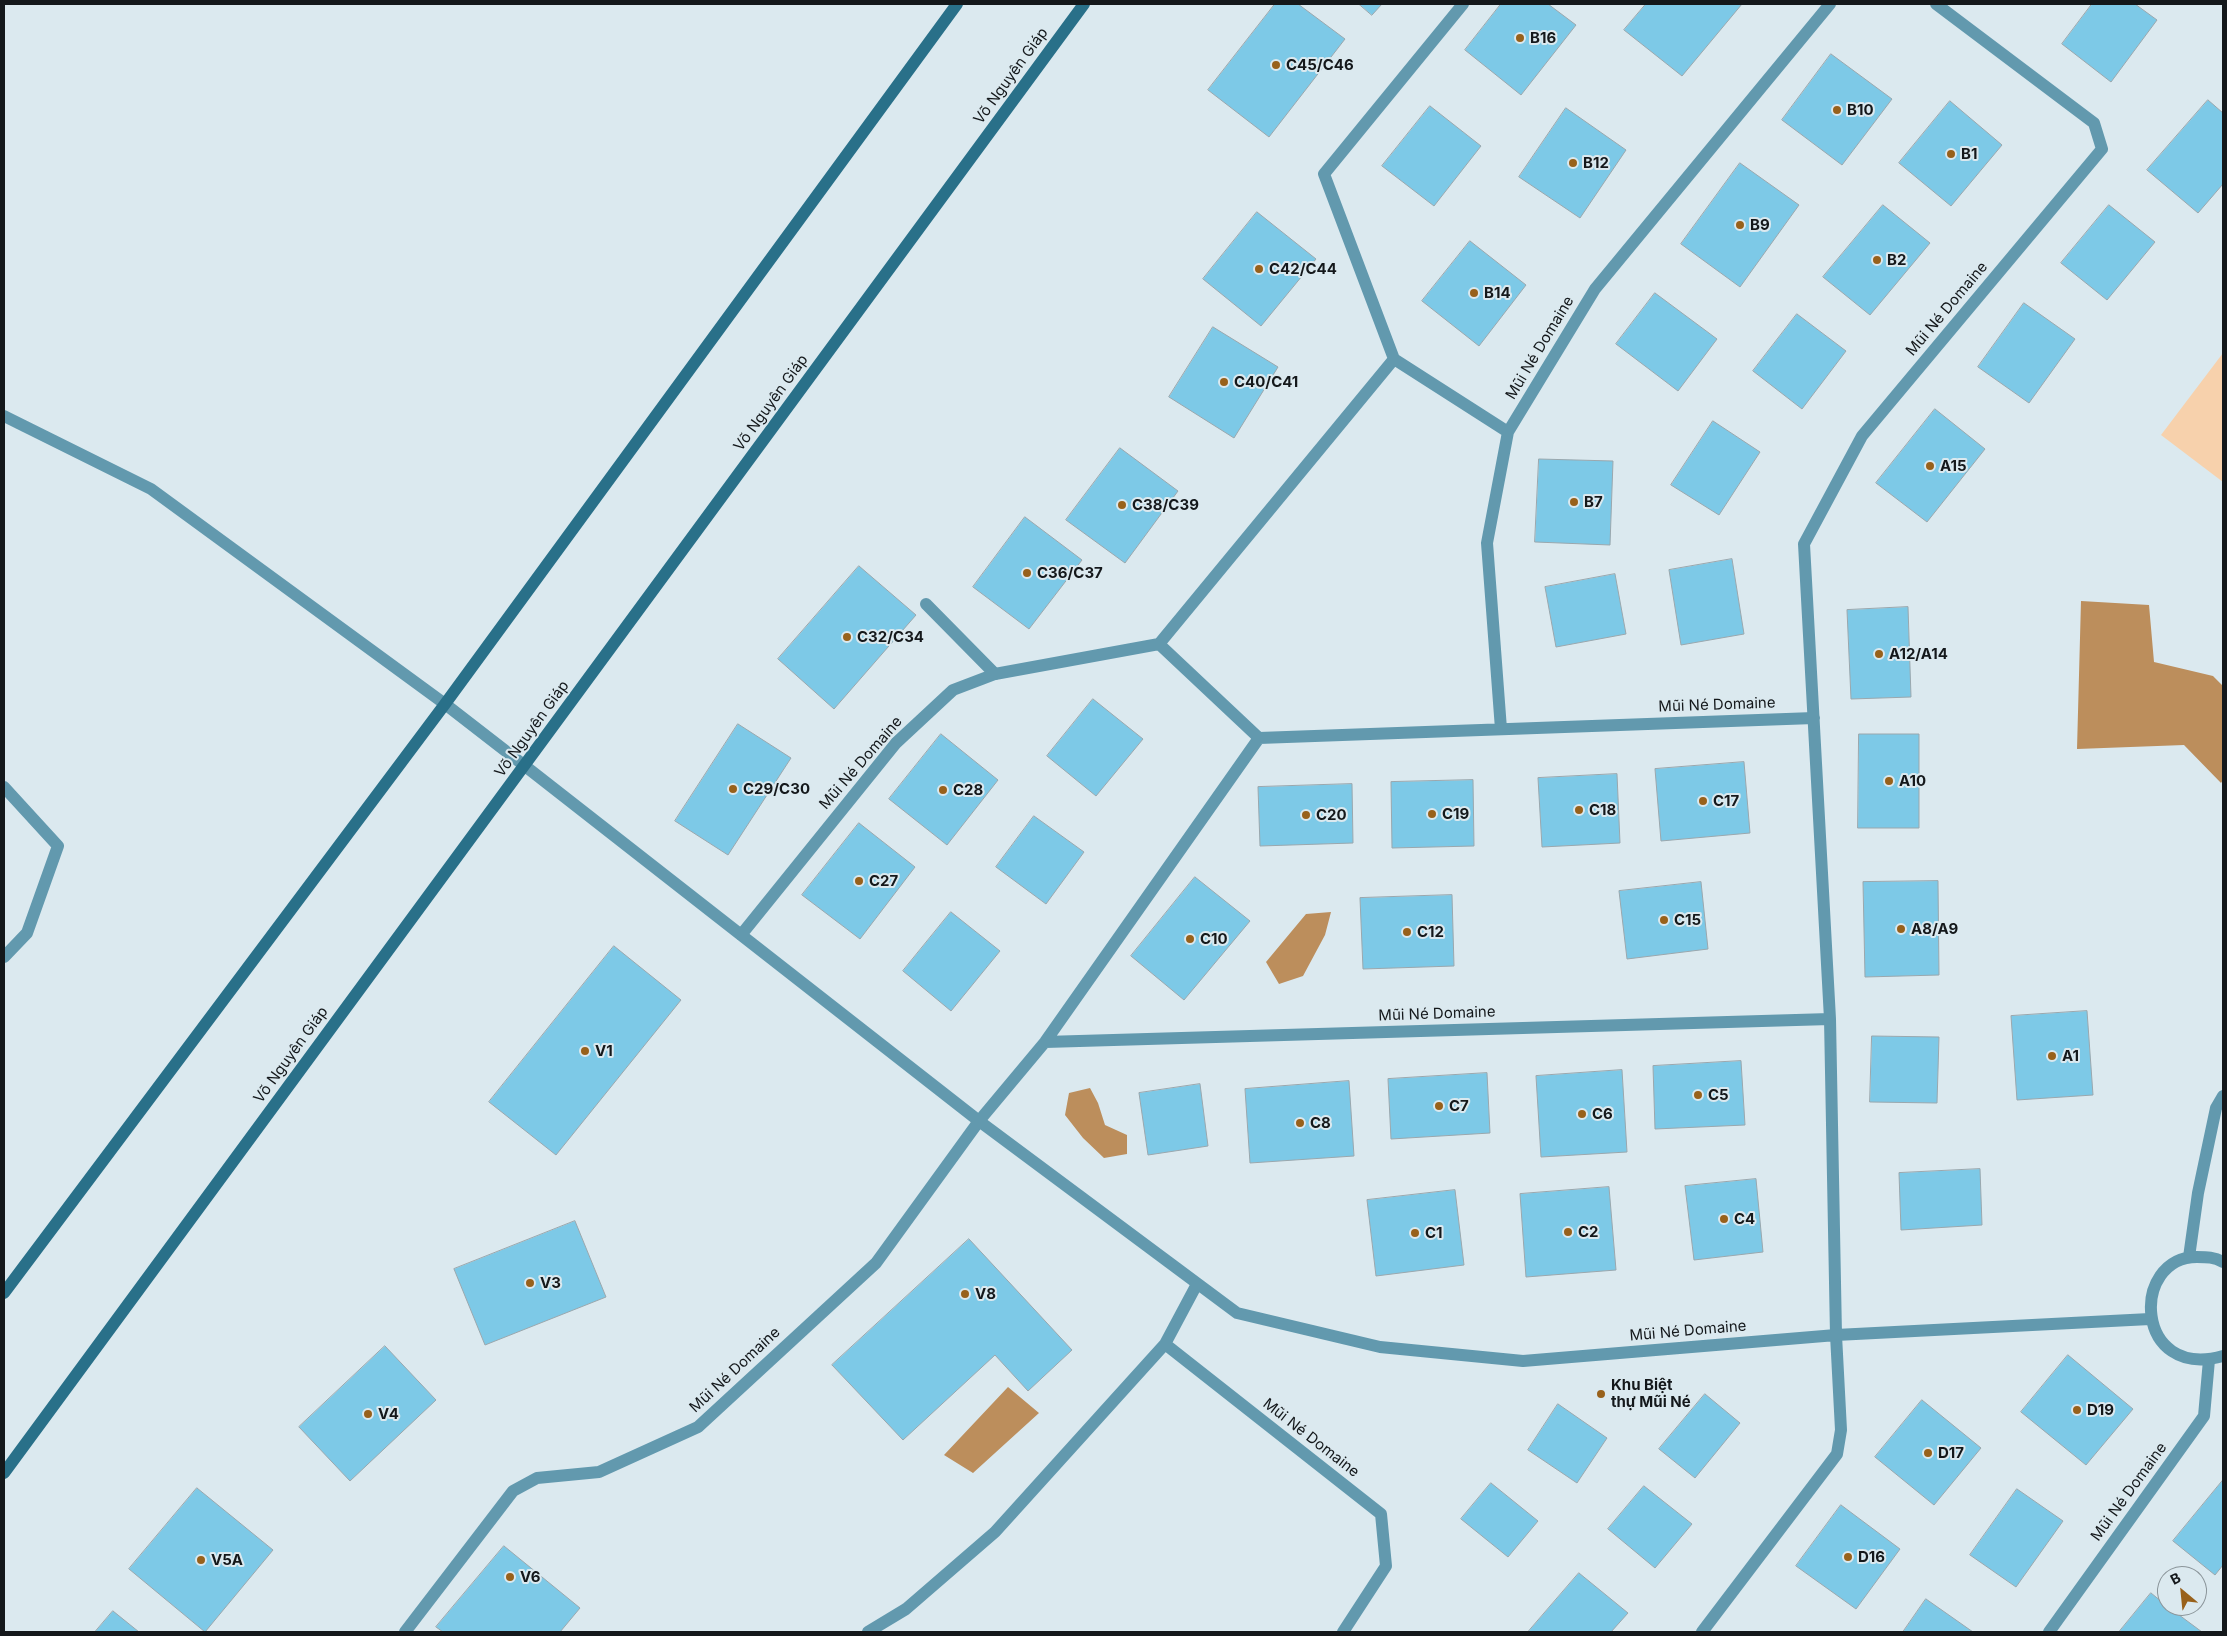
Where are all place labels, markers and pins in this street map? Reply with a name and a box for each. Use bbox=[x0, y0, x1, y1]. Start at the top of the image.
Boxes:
place label: B16 bbox=[1530, 29, 1556, 47]
marker: B16 bbox=[1514, 32, 1526, 44]
place label: C45/C46 bbox=[1286, 56, 1354, 74]
marker: C45/C46 bbox=[1270, 59, 1282, 71]
place label: B10 bbox=[1847, 101, 1874, 119]
marker: B10 bbox=[1831, 104, 1843, 116]
place label: B1 bbox=[1961, 145, 1977, 163]
marker: B1 bbox=[1945, 148, 1957, 160]
place label: B12 bbox=[1583, 154, 1609, 172]
marker: B12 bbox=[1567, 157, 1579, 169]
place label: B9 bbox=[1750, 216, 1770, 234]
marker: B9 bbox=[1734, 219, 1746, 231]
place label: B2 bbox=[1887, 251, 1906, 269]
marker: B2 bbox=[1871, 254, 1883, 266]
place label: C42/C44 bbox=[1269, 260, 1337, 278]
marker: C42/C44 bbox=[1253, 263, 1265, 275]
place label: B14 bbox=[1484, 284, 1511, 302]
marker: B14 bbox=[1468, 287, 1480, 299]
place label: C40/C41 bbox=[1234, 373, 1298, 391]
marker: C40/C41 bbox=[1218, 376, 1230, 388]
place label: A15 bbox=[1940, 457, 1967, 475]
marker: A15 bbox=[1924, 460, 1936, 472]
place label: B7 bbox=[1584, 493, 1603, 511]
place label: C38/C39 bbox=[1132, 496, 1199, 514]
marker: B7 bbox=[1568, 496, 1580, 508]
marker: C38/C39 bbox=[1116, 499, 1128, 511]
place label: C36/C37 bbox=[1037, 564, 1103, 582]
marker: C36/C37 bbox=[1021, 567, 1033, 579]
place label: C32/C34 bbox=[857, 628, 924, 646]
marker: C32/C34 bbox=[841, 631, 853, 643]
place label: A12/A14 bbox=[1889, 645, 1948, 663]
marker: A12/A14 bbox=[1873, 648, 1885, 660]
place label: A10 bbox=[1899, 772, 1926, 790]
marker: A10 bbox=[1883, 775, 1895, 787]
place label: C29/C30 bbox=[743, 780, 810, 798]
place label: C28 bbox=[953, 781, 983, 799]
marker: C29/C30 bbox=[727, 783, 739, 795]
marker: C28 bbox=[937, 784, 949, 796]
place label: C17 bbox=[1713, 792, 1739, 810]
marker: C17 bbox=[1697, 795, 1709, 807]
place label: C18 bbox=[1589, 801, 1616, 819]
marker: C18 bbox=[1573, 804, 1585, 816]
place label: C19 bbox=[1442, 805, 1469, 823]
place label: C20 bbox=[1316, 806, 1347, 824]
marker: C19 bbox=[1426, 808, 1438, 820]
marker: C20 bbox=[1300, 809, 1312, 821]
place label: C27 bbox=[869, 872, 898, 890]
marker: C27 bbox=[853, 875, 865, 887]
place label: C15 bbox=[1674, 911, 1701, 929]
marker: C15 bbox=[1658, 914, 1670, 926]
place label: A8/A9 bbox=[1911, 920, 1958, 938]
place label: C12 bbox=[1417, 923, 1444, 941]
marker: A8/A9 bbox=[1895, 923, 1907, 935]
marker: C12 bbox=[1401, 926, 1413, 938]
place label: C10 bbox=[1200, 930, 1228, 948]
marker: C10 bbox=[1184, 933, 1196, 945]
place label: V1 bbox=[595, 1042, 613, 1060]
marker: V1 bbox=[579, 1045, 591, 1057]
place label: A1 bbox=[2062, 1047, 2079, 1065]
marker: A1 bbox=[2046, 1050, 2058, 1062]
place label: C5 bbox=[1708, 1086, 1729, 1104]
marker: C5 bbox=[1692, 1089, 1704, 1101]
place label: C7 bbox=[1449, 1097, 1469, 1115]
marker: C7 bbox=[1433, 1100, 1445, 1112]
place label: C6 bbox=[1592, 1105, 1613, 1123]
marker: C6 bbox=[1576, 1108, 1588, 1120]
place label: C8 bbox=[1310, 1114, 1331, 1132]
marker: C8 bbox=[1294, 1117, 1306, 1129]
place label: C4 bbox=[1734, 1210, 1755, 1228]
marker: C4 bbox=[1718, 1213, 1730, 1225]
place label: C2 bbox=[1578, 1223, 1599, 1241]
place label: C1 bbox=[1425, 1224, 1443, 1242]
marker: C2 bbox=[1562, 1226, 1574, 1238]
marker: C1 bbox=[1409, 1227, 1421, 1239]
place label: V3 bbox=[540, 1274, 561, 1292]
marker: V3 bbox=[524, 1277, 536, 1289]
place label: V8 bbox=[975, 1285, 996, 1303]
marker: V8 bbox=[959, 1288, 971, 1300]
place label: Khu Biệt thự Mũi Né bbox=[1611, 1376, 1691, 1411]
marker: Khu Biệt thự Mũi Né bbox=[1595, 1388, 1607, 1400]
place label: D19 bbox=[2087, 1401, 2114, 1419]
marker: D19 bbox=[2071, 1404, 2083, 1416]
place label: V4 bbox=[378, 1405, 399, 1423]
marker: V4 bbox=[362, 1408, 374, 1420]
place label: D17 bbox=[1938, 1444, 1964, 1462]
marker: D17 bbox=[1922, 1447, 1934, 1459]
place label: D16 bbox=[1858, 1548, 1885, 1566]
place label: V5A bbox=[211, 1551, 243, 1569]
marker: D16 bbox=[1842, 1551, 1854, 1563]
marker: V5A bbox=[195, 1554, 207, 1566]
place label: V6 bbox=[520, 1568, 541, 1586]
marker: V6 bbox=[504, 1571, 516, 1583]

